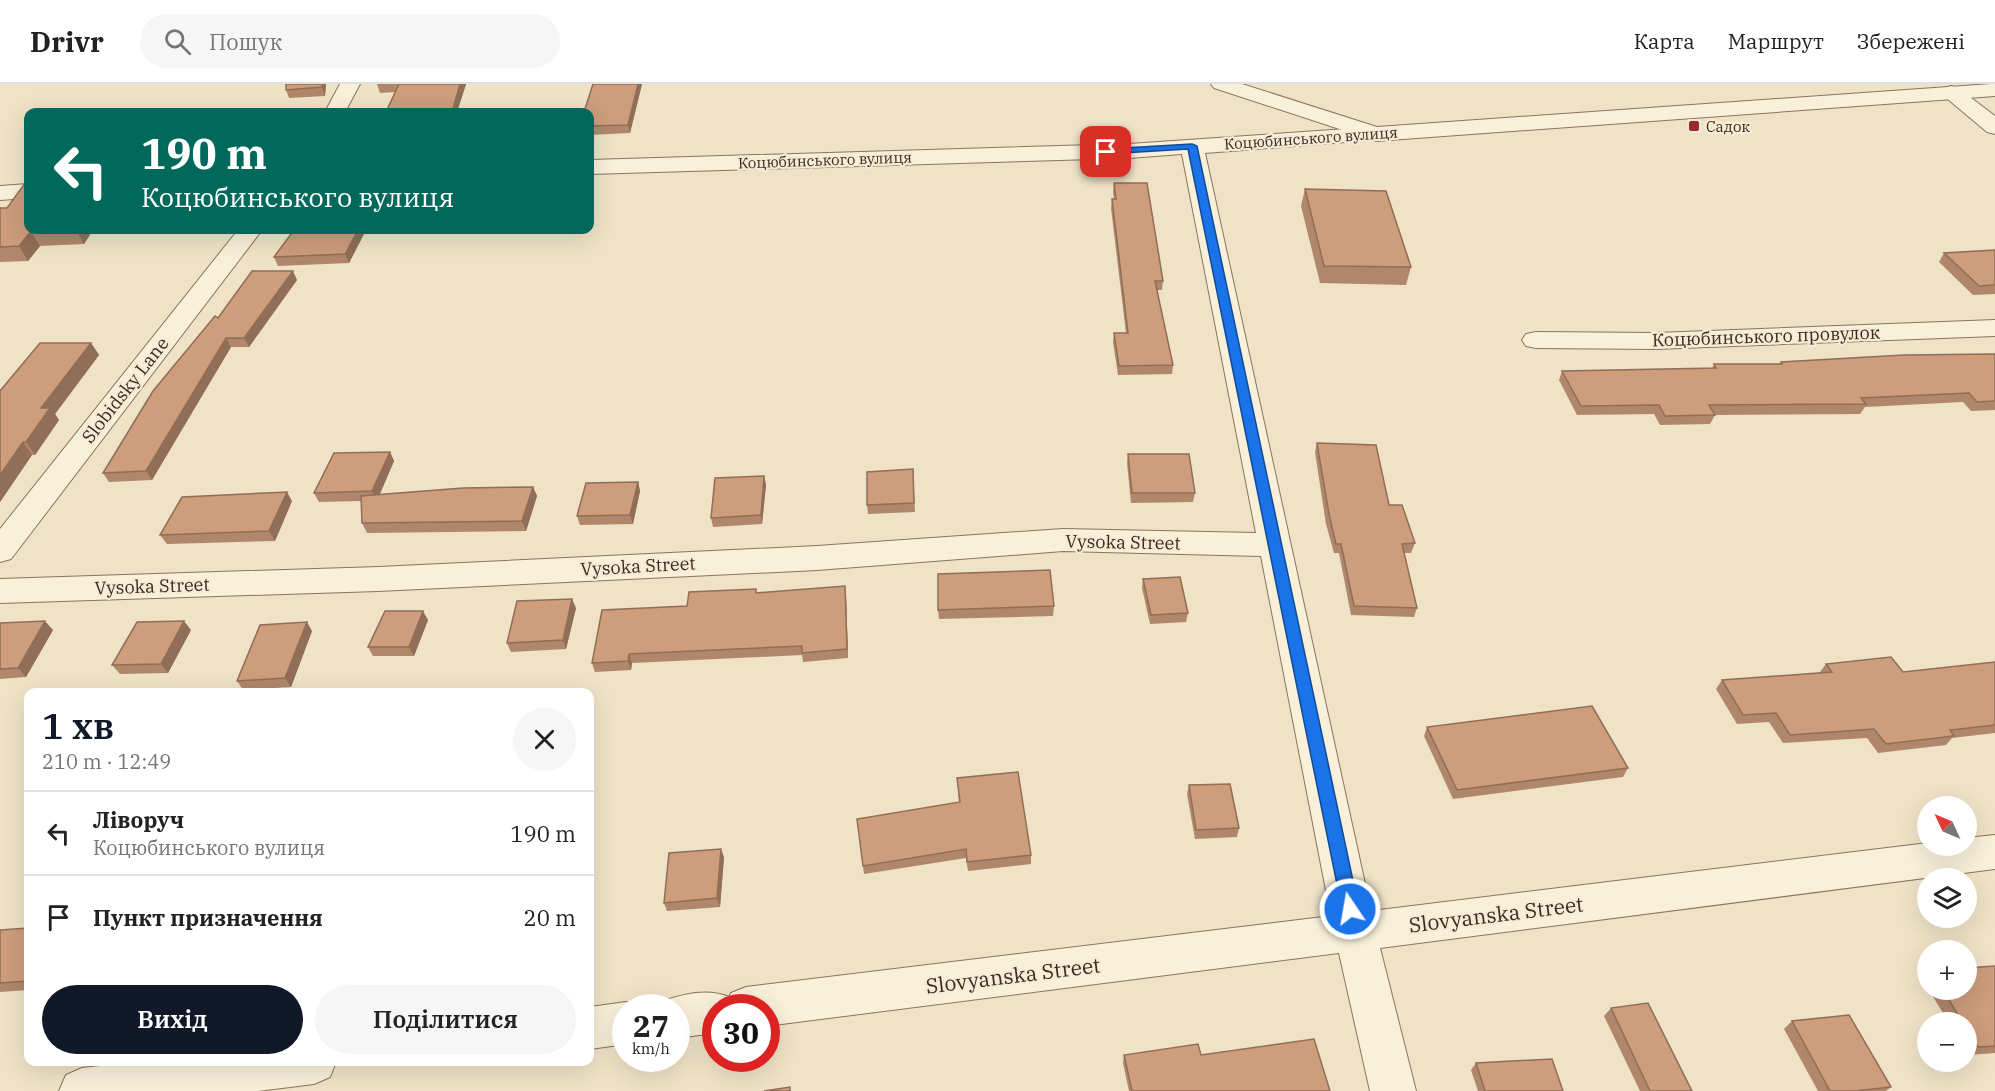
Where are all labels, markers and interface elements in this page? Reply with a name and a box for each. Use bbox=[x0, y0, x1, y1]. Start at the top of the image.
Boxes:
search box bbox=[140, 14, 560, 68]
text: Drivr bbox=[30, 23, 104, 60]
icon: search bbox=[161, 25, 194, 58]
text: Пошук bbox=[209, 27, 282, 56]
text: Карта bbox=[1634, 27, 1695, 55]
text: Маршрут bbox=[1728, 27, 1824, 55]
text: Збережені bbox=[1857, 27, 1965, 55]
place label: Садок bbox=[1706, 117, 1750, 136]
marker: Садок bbox=[1687, 119, 1701, 133]
street label: Коцюбинського вулиця bbox=[1224, 122, 1398, 154]
text: 190 m bbox=[141, 126, 267, 181]
pin bbox=[1080, 126, 1131, 177]
icon: left bbox=[42, 132, 120, 210]
icon: arrive bbox=[1089, 135, 1122, 168]
street label: Коцюбинського вулиця bbox=[738, 147, 912, 173]
text: Коцюбинського вулиця bbox=[141, 179, 454, 214]
street label: Коцюбинського провулок bbox=[1652, 321, 1881, 351]
street label: Slobidsky Lane bbox=[76, 332, 174, 448]
street label: Vysoka Street bbox=[1065, 529, 1181, 555]
street label: Vysoka Street bbox=[580, 551, 696, 581]
street label: Vysoka Street bbox=[94, 572, 210, 600]
text: 1 хв bbox=[42, 702, 114, 749]
button: close bbox=[513, 708, 576, 771]
text: 210 m · 12:49 bbox=[42, 748, 171, 775]
north arrow bbox=[1917, 796, 1977, 856]
map controls bbox=[1917, 796, 1977, 1072]
text: Ліворуч bbox=[93, 805, 184, 834]
icon: left bbox=[42, 817, 75, 850]
text: 190 m bbox=[510, 819, 576, 848]
text: Коцюбинського вулиця bbox=[93, 834, 325, 861]
button: layers bbox=[1917, 868, 1977, 928]
position arrow bbox=[1318, 877, 1382, 941]
street label: Slovyanska Street bbox=[1407, 889, 1585, 939]
icon: arrive bbox=[42, 901, 75, 934]
text: Пункт призначення bbox=[93, 903, 323, 932]
text: 20 m bbox=[524, 903, 576, 932]
button: + bbox=[1917, 940, 1977, 1000]
street label: Slovyanska Street bbox=[924, 950, 1102, 1000]
button: Вихід bbox=[42, 985, 303, 1054]
button: Поділитися bbox=[315, 985, 576, 1054]
speed limit sign: 30 bbox=[702, 994, 780, 1072]
text: 27 bbox=[633, 1006, 669, 1045]
button: − bbox=[1917, 1012, 1977, 1072]
text: km/h bbox=[632, 1039, 670, 1058]

